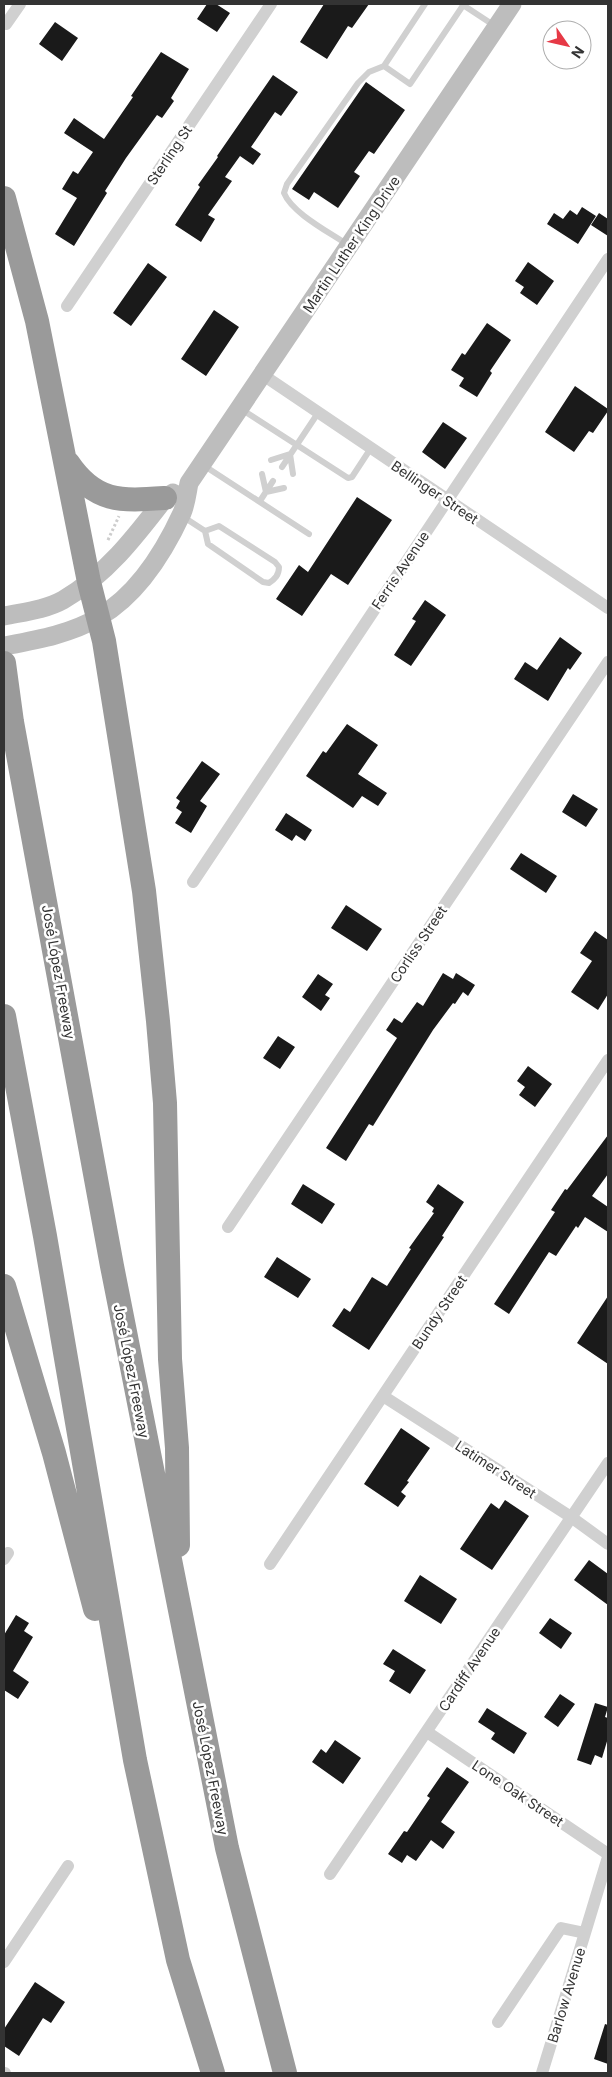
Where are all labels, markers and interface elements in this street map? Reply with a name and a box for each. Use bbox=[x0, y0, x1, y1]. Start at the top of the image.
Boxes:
north arrow bbox=[542, 20, 592, 70]
text: N bbox=[568, 43, 588, 62]
street label: Sterling St bbox=[143, 122, 195, 188]
street label: Martin Luther King Drive bbox=[299, 172, 403, 316]
street label: Bellinger Street bbox=[388, 457, 482, 528]
street label: Ferris Avenue bbox=[368, 528, 432, 612]
street label: Corliss Street bbox=[386, 902, 450, 986]
street label: José López Freeway bbox=[39, 903, 79, 1041]
street label: Bundy Street bbox=[408, 1271, 470, 1352]
street label: José López Freeway bbox=[111, 1302, 153, 1440]
street label: Latimer Street bbox=[452, 1437, 540, 1502]
street label: Cardiff Avenue bbox=[435, 1624, 503, 1714]
street label: José López Freeway bbox=[190, 1699, 232, 1837]
street label: Lone Oak Street bbox=[469, 1756, 567, 1830]
street label: Barlow Avenue bbox=[543, 1945, 589, 2045]

